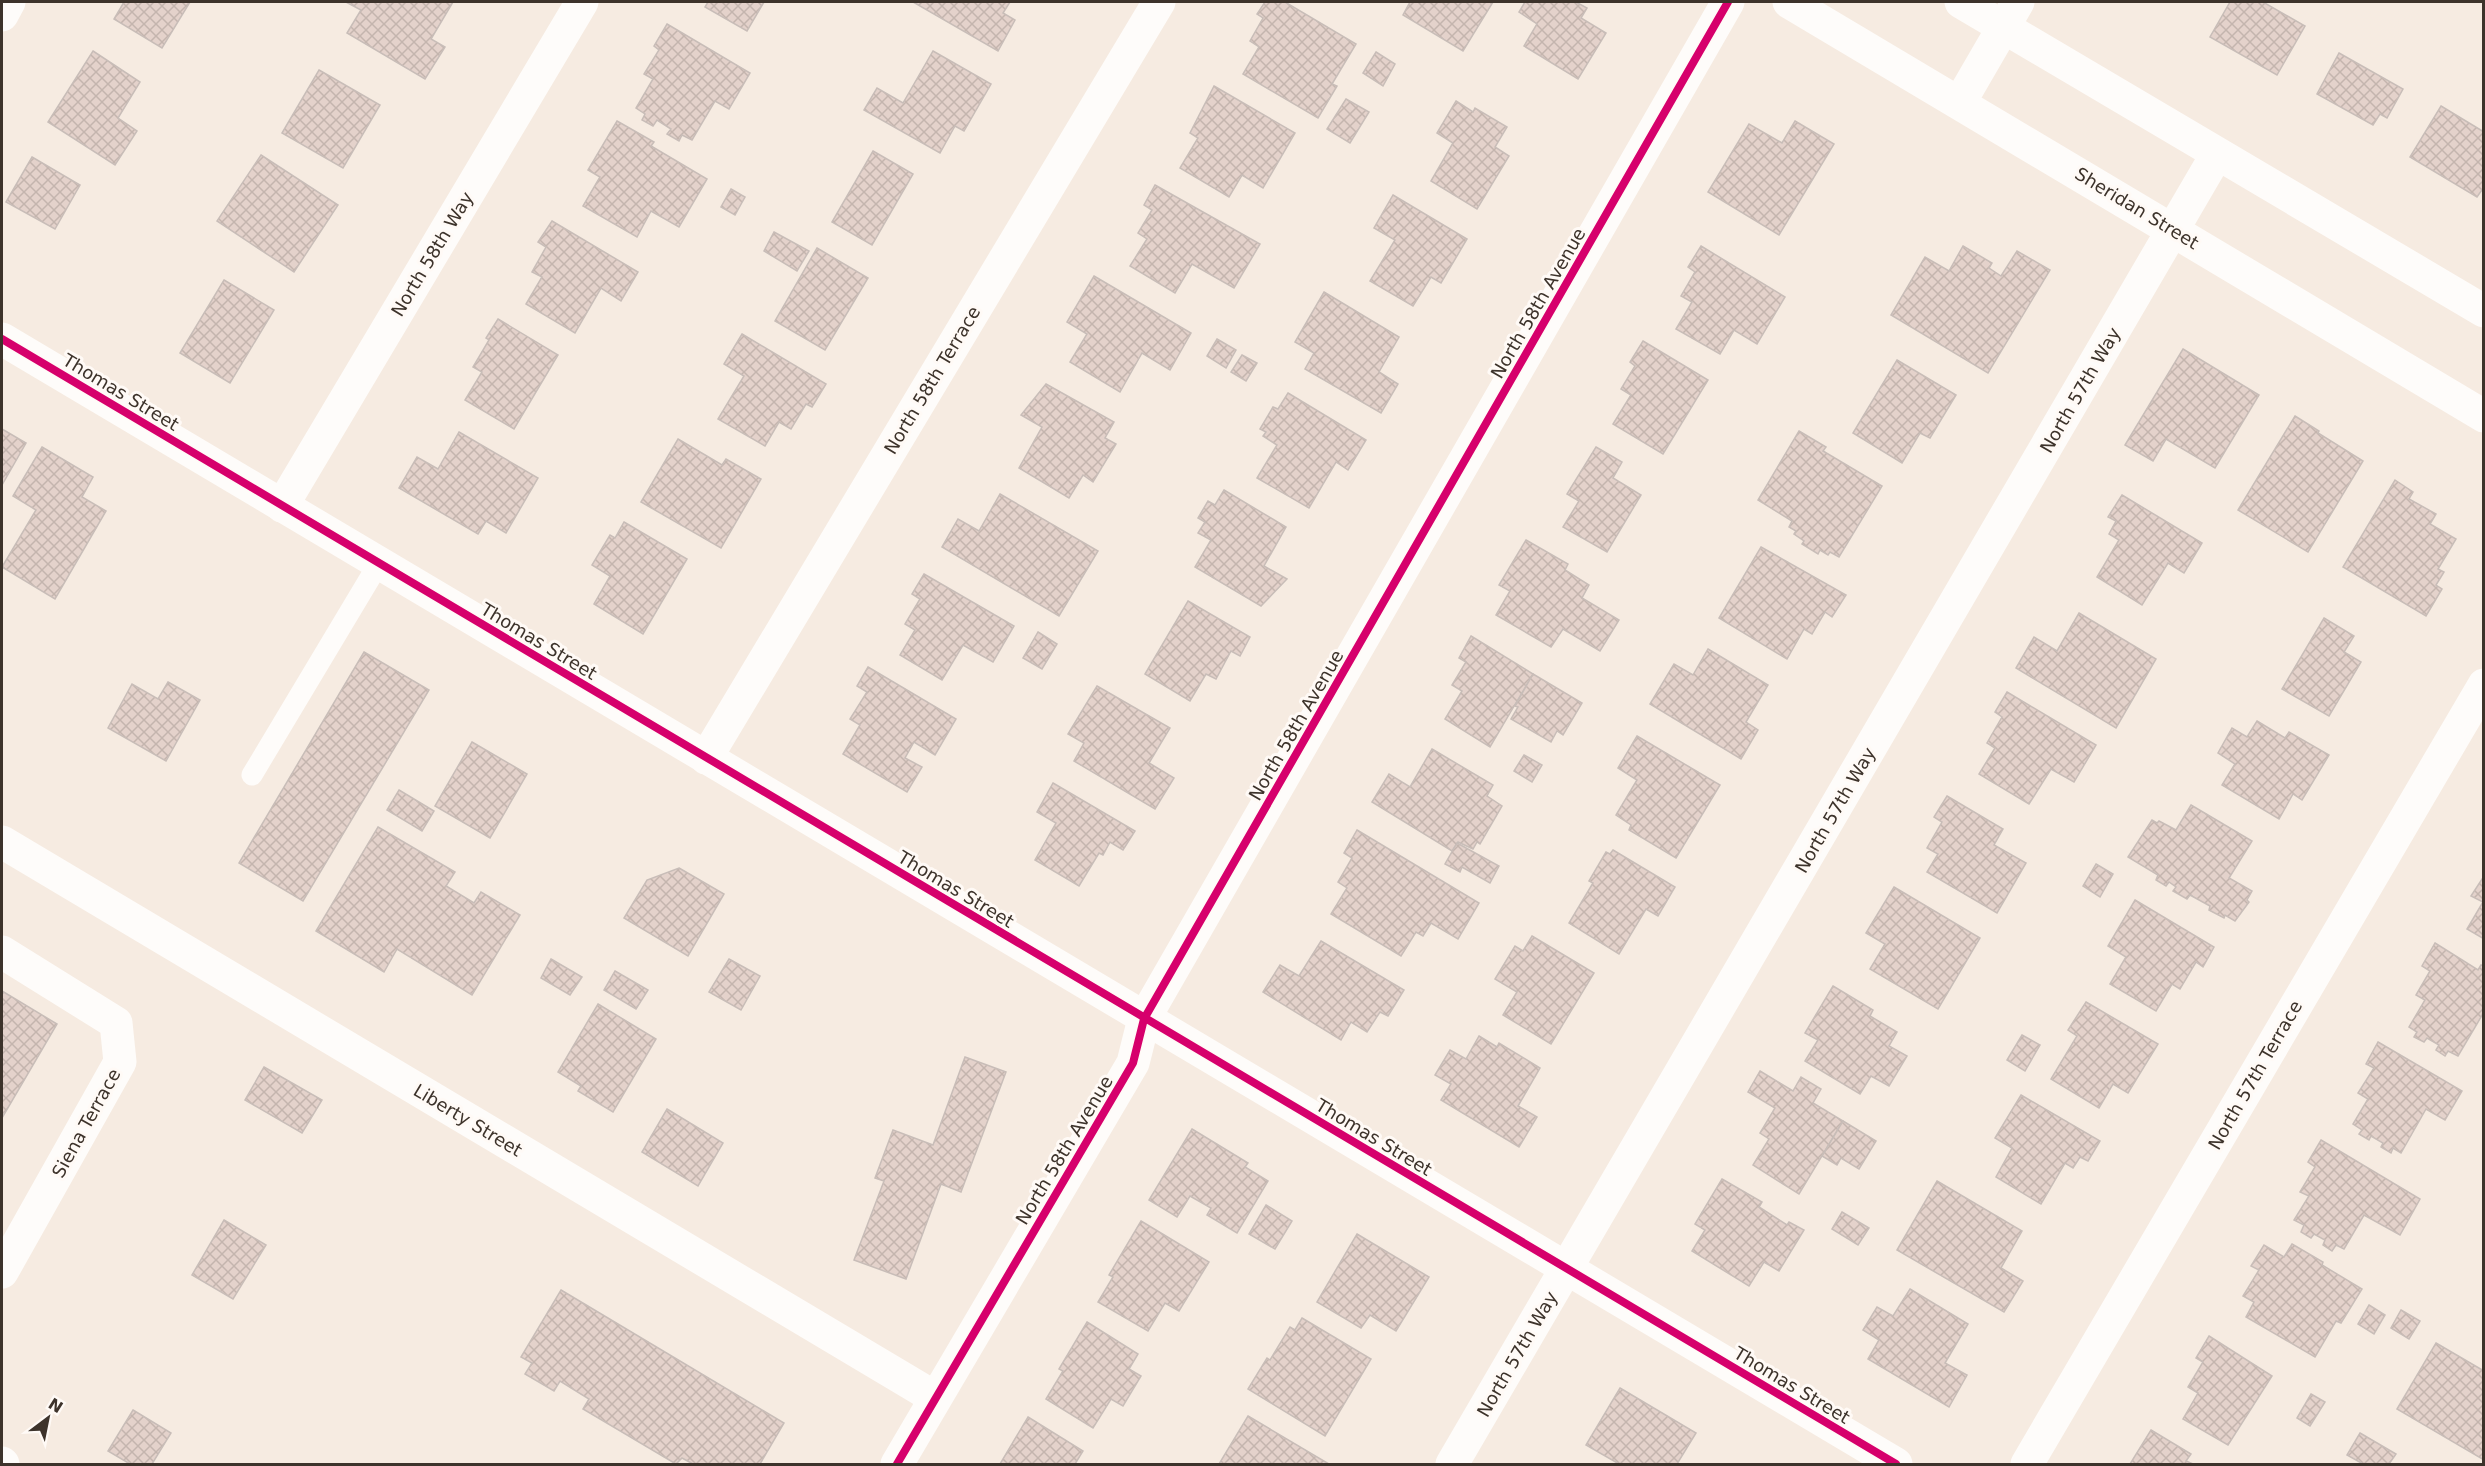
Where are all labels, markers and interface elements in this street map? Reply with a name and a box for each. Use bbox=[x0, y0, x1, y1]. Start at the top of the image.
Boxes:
street label: Sheridan Street bbox=[2071, 163, 2203, 253]
street label: North 58th Way bbox=[387, 188, 478, 320]
street label: North 58th Avenue bbox=[1486, 224, 1590, 382]
street label: North 58th Terrace bbox=[880, 302, 984, 458]
street label: North 57th Way bbox=[2036, 323, 2125, 457]
street label: Thomas Street bbox=[58, 349, 183, 435]
street label: Thomas Street bbox=[476, 598, 601, 684]
street label: North 58th Avenue bbox=[1244, 646, 1348, 804]
street label: North 57th Way bbox=[1791, 743, 1880, 877]
street label: Thomas Street bbox=[893, 846, 1018, 932]
street label: North 57th Terrace bbox=[2204, 997, 2306, 1153]
street label: Siena Terrace bbox=[47, 1065, 125, 1181]
street label: North 58th Avenue bbox=[1011, 1072, 1117, 1228]
street label: Liberty Street bbox=[410, 1079, 526, 1161]
street label: Thomas Street bbox=[1311, 1094, 1436, 1180]
street label: North 57th Way bbox=[1473, 1287, 1562, 1421]
street label: Thomas Street bbox=[1729, 1342, 1854, 1428]
north arrow bbox=[18, 1388, 78, 1448]
text: N bbox=[45, 1394, 66, 1417]

